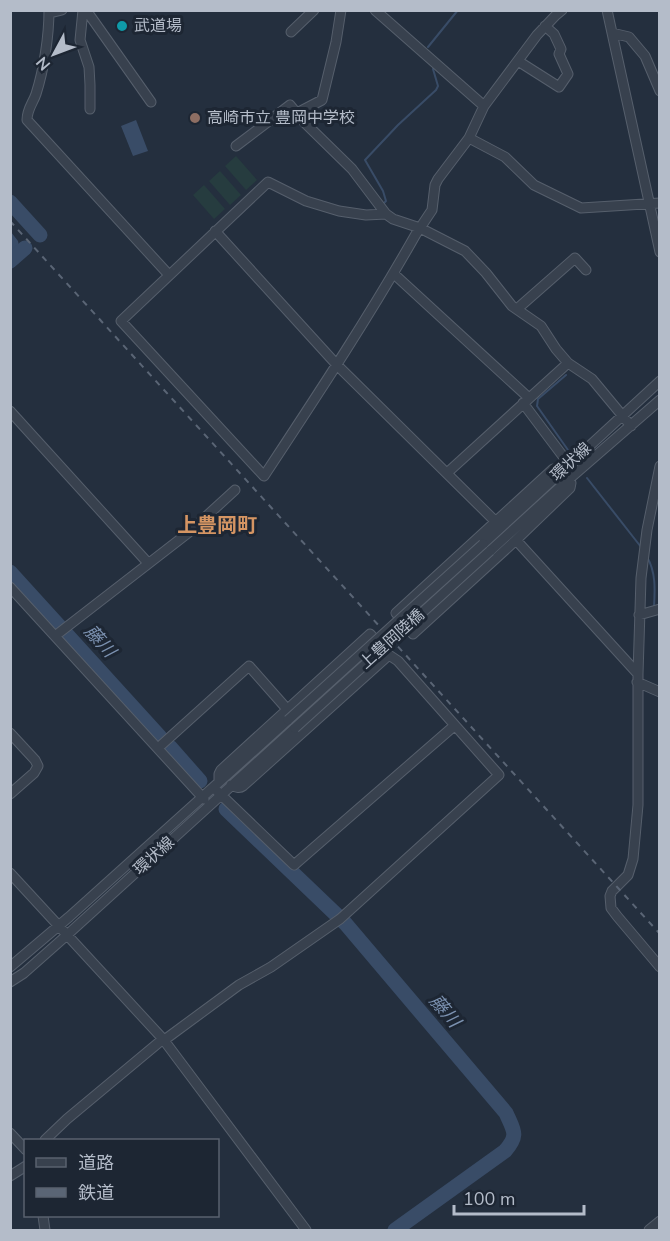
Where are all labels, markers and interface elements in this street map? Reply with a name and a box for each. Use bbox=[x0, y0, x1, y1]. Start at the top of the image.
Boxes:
place label: 武道場 bbox=[134, 15, 182, 37]
marker: 武道場 bbox=[115, 19, 129, 33]
north arrow bbox=[24, 24, 84, 84]
text: N bbox=[31, 51, 56, 75]
place label: 高崎市立 豊岡中学校 bbox=[207, 107, 355, 129]
marker: 高崎市立 豊岡中学校 bbox=[188, 111, 202, 125]
street label: 環状線 bbox=[546, 438, 596, 486]
district label: 上豊岡町 bbox=[177, 512, 257, 539]
street label: 上豊岡陸橋 bbox=[355, 604, 429, 674]
water label: 藤川 bbox=[79, 620, 122, 664]
street label: 環状線 bbox=[129, 832, 179, 880]
water label: 藤川 bbox=[424, 989, 467, 1034]
legend bbox=[24, 1139, 219, 1217]
text: 道路 bbox=[78, 1151, 114, 1175]
scale bar bbox=[454, 1178, 584, 1216]
text: 鉄道 bbox=[78, 1181, 114, 1205]
text: 100 m bbox=[463, 1187, 515, 1211]

